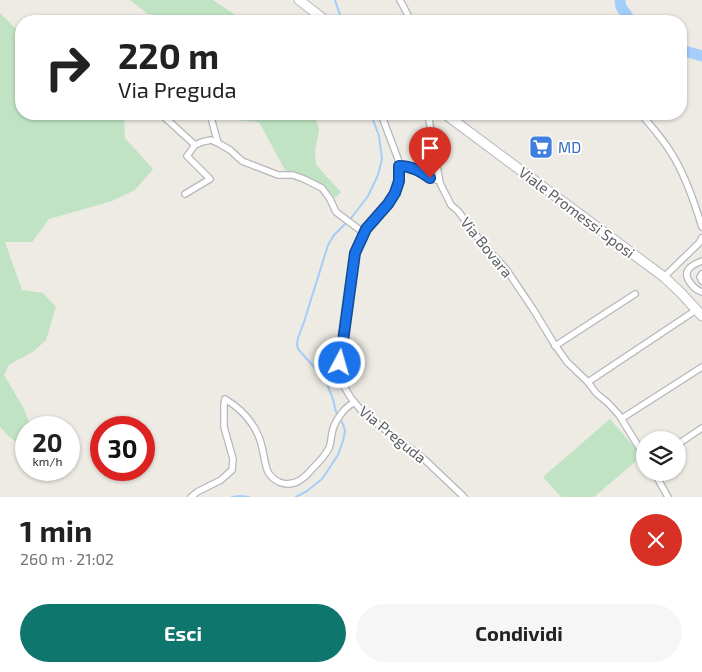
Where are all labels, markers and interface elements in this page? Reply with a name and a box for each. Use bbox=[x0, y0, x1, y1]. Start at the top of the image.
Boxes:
text: 220 m bbox=[118, 34, 219, 76]
icon: right bbox=[35, 35, 100, 100]
text: Via Preguda bbox=[118, 76, 237, 102]
pin bbox=[409, 127, 451, 178]
icon: arrive bbox=[416, 134, 444, 162]
supermarket icon: MD bbox=[528, 134, 554, 160]
place label: MD bbox=[558, 138, 581, 156]
street label: Viale Promessi Sposi bbox=[515, 162, 639, 262]
street label: Via Bovara bbox=[457, 213, 517, 281]
position arrow bbox=[313, 336, 365, 388]
street label: Via Preguda bbox=[356, 402, 430, 466]
speed limit sign: 30 bbox=[90, 416, 155, 481]
text: 20 bbox=[32, 427, 63, 457]
map controls bbox=[636, 431, 686, 481]
button: layers bbox=[636, 431, 686, 481]
text: km/h bbox=[33, 454, 62, 468]
text: 1 min bbox=[20, 512, 92, 548]
button: close bbox=[630, 514, 682, 566]
text: 260 m · 21:02 bbox=[20, 549, 114, 568]
button: Esci bbox=[20, 604, 346, 662]
button: Condividi bbox=[356, 604, 682, 662]

